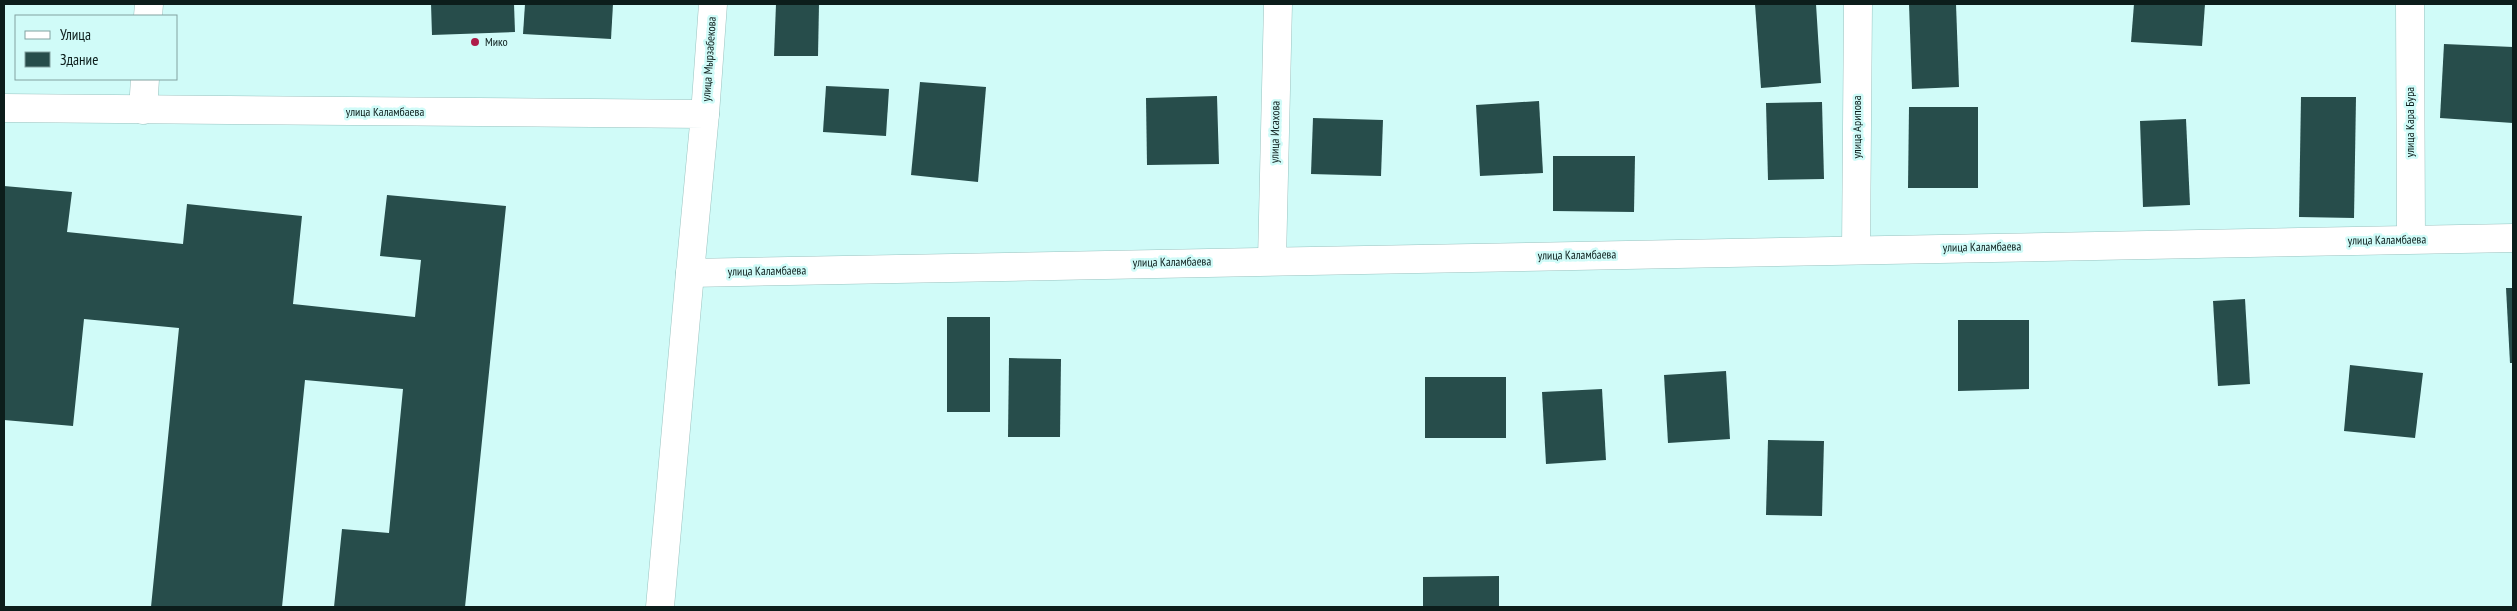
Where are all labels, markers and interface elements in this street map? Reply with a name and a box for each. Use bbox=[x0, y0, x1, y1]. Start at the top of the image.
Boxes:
legend bbox=[15, 15, 178, 80]
street label: улица Мырзабекова bbox=[698, 16, 719, 102]
text: Улица bbox=[60, 25, 91, 44]
place label: Мико bbox=[485, 34, 508, 49]
marker: Мико bbox=[469, 36, 481, 48]
text: Здание bbox=[60, 50, 98, 69]
street label: улица Кара Бура bbox=[2402, 87, 2417, 157]
street label: улица Арипова bbox=[1849, 95, 1864, 158]
street label: улица Исахова bbox=[1266, 101, 1283, 163]
street label: улица Каламбаева bbox=[346, 104, 424, 119]
street label: улица Каламбаева bbox=[2348, 231, 2427, 248]
street label: улица Каламбаева bbox=[1943, 238, 2022, 255]
street label: улица Каламбаева bbox=[1538, 246, 1617, 263]
street label: улица Каламбаева bbox=[1133, 253, 1212, 270]
street label: улица Каламбаева bbox=[728, 262, 807, 279]

